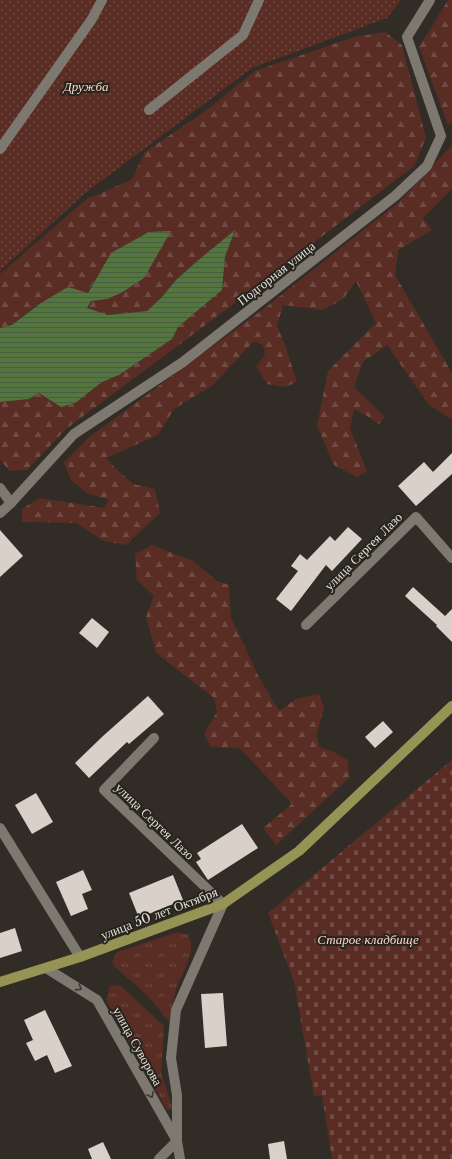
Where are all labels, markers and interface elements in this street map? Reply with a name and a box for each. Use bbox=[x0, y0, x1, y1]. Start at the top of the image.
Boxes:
park label: Дружба bbox=[61, 78, 109, 95]
street label: Подгорная улица bbox=[234, 237, 319, 309]
street label: улица Сергея Лазо bbox=[321, 509, 406, 594]
street label: улица Сергея Лазо bbox=[111, 779, 198, 863]
street label: улица 50 лет Октября bbox=[98, 883, 220, 944]
park label: Старое кладбище bbox=[317, 931, 419, 948]
one-way arrow bbox=[75, 984, 82, 991]
street label: улица Суворова bbox=[109, 1004, 166, 1089]
one-way arrow bbox=[146, 1090, 153, 1098]

